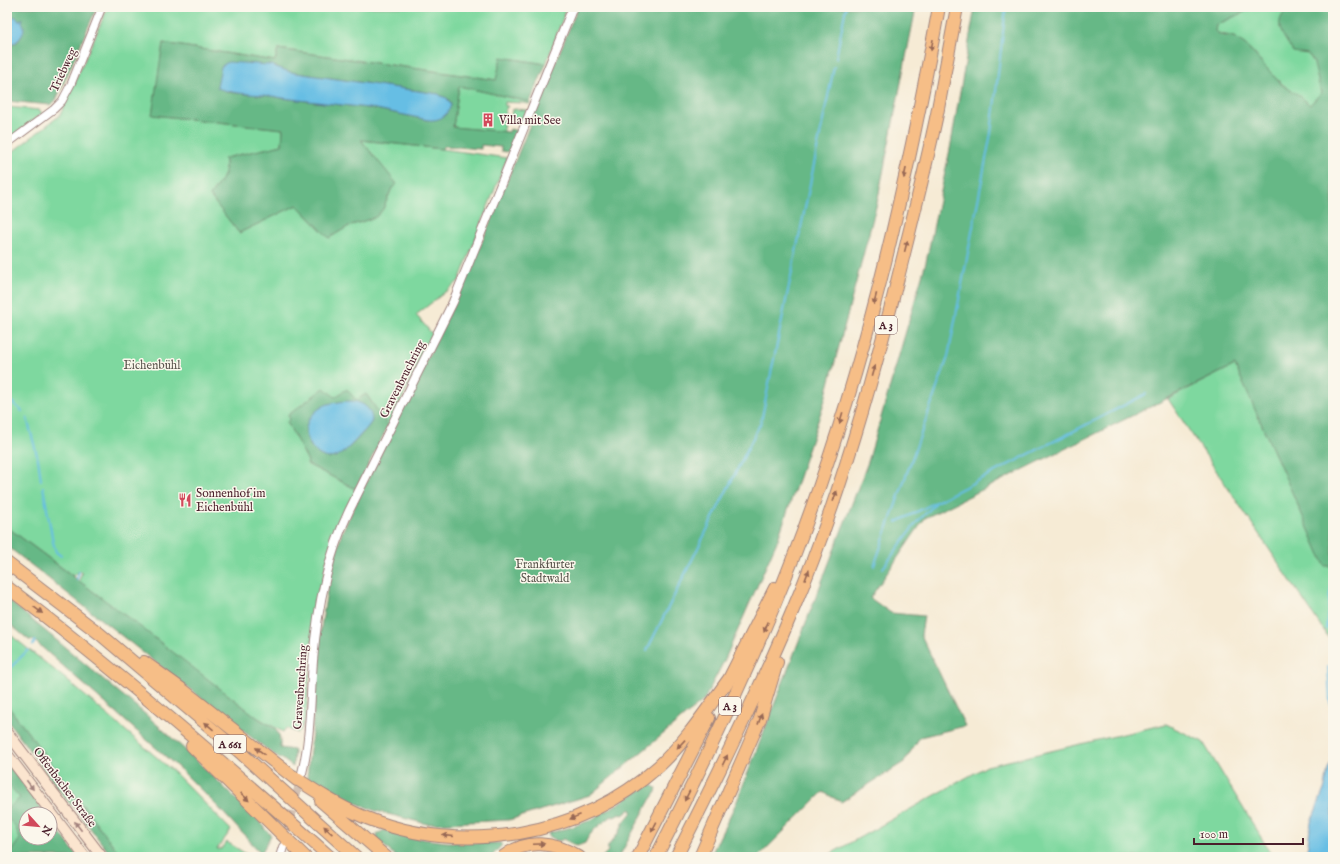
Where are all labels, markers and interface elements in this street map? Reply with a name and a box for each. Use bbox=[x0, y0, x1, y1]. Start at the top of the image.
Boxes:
one-way arrow bbox=[928, 39, 934, 51]
street label: Triebweg bbox=[47, 45, 80, 95]
building icon: Villa mit See bbox=[480, 112, 496, 128]
place label: Villa mit See bbox=[498, 113, 561, 128]
one-way arrow bbox=[902, 167, 908, 179]
one-way arrow bbox=[903, 239, 909, 251]
one-way arrow bbox=[872, 293, 878, 305]
road number: A 3 bbox=[875, 316, 897, 334]
street label: Gravenbruchring bbox=[376, 337, 429, 421]
park label: Eichenbühl bbox=[123, 358, 181, 373]
one-way arrow bbox=[870, 365, 876, 377]
one-way arrow bbox=[838, 413, 844, 425]
place label: Sonnenhof im Eichenbühl bbox=[196, 486, 266, 515]
one-way arrow bbox=[833, 489, 839, 501]
restaurant icon: Sonnenhof im Eichenbühl bbox=[177, 492, 193, 508]
park label: Frankfurter Stadtwald bbox=[516, 557, 575, 586]
one-way arrow bbox=[804, 568, 810, 580]
one-way arrow bbox=[33, 606, 43, 614]
one-way arrow bbox=[762, 622, 768, 634]
street label: Gravenbruchring bbox=[290, 644, 311, 730]
road number: A 3 bbox=[719, 697, 741, 715]
one-way arrow bbox=[757, 712, 763, 724]
one-way arrow bbox=[204, 722, 214, 731]
road number: A 661 bbox=[214, 735, 246, 753]
one-way arrow bbox=[677, 739, 686, 748]
street label: Offenbacher Straße bbox=[30, 744, 100, 831]
one-way arrow bbox=[255, 746, 266, 755]
one-way arrow bbox=[722, 754, 728, 765]
one-way arrow bbox=[26, 780, 35, 791]
one-way arrow bbox=[684, 790, 690, 801]
one-way arrow bbox=[240, 792, 250, 802]
north arrow bbox=[18, 806, 58, 846]
one-way arrow bbox=[569, 814, 580, 820]
one-way arrow bbox=[74, 820, 82, 831]
scale bar bbox=[1194, 820, 1303, 846]
one-way arrow bbox=[651, 821, 657, 833]
text: N bbox=[37, 822, 55, 838]
one-way arrow bbox=[323, 826, 333, 835]
text: 100 m bbox=[1200, 827, 1228, 842]
one-way arrow bbox=[442, 833, 454, 840]
one-way arrow bbox=[533, 841, 546, 847]

